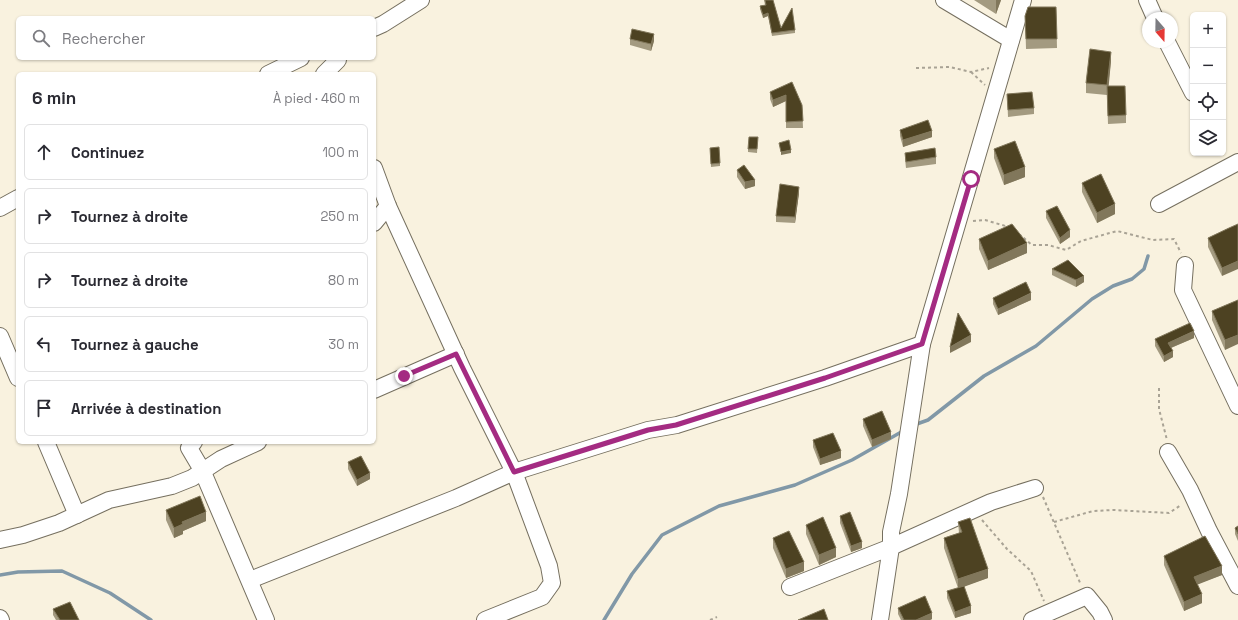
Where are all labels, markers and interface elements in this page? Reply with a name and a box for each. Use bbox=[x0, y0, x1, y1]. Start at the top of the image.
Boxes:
north arrow bbox=[1142, 12, 1178, 48]
map controls bbox=[1190, 12, 1226, 156]
button: + bbox=[1190, 12, 1226, 48]
search box bbox=[16, 16, 376, 60]
icon: search bbox=[30, 27, 52, 49]
text: Rechercher bbox=[62, 29, 145, 48]
button: − bbox=[1190, 48, 1226, 84]
button: locate bbox=[1190, 84, 1226, 120]
text: 6 min bbox=[32, 87, 76, 109]
text: À pied · 460 m bbox=[273, 90, 360, 107]
button: layers bbox=[1190, 120, 1226, 156]
icon: ahead bbox=[33, 141, 55, 163]
text: Continuez bbox=[71, 143, 144, 162]
text: 100 m bbox=[322, 144, 359, 161]
route start bbox=[962, 170, 980, 188]
icon: right bbox=[33, 205, 55, 227]
text: Tournez à droite bbox=[71, 207, 188, 226]
text: 250 m bbox=[321, 208, 359, 225]
icon: right bbox=[33, 269, 55, 291]
text: Tournez à droite bbox=[71, 271, 188, 290]
text: 80 m bbox=[328, 272, 359, 289]
icon: left bbox=[33, 333, 55, 355]
text: Tournez à gauche bbox=[71, 335, 199, 354]
text: 30 m bbox=[328, 336, 359, 353]
route end bbox=[395, 367, 413, 385]
icon: arrive bbox=[33, 397, 55, 419]
text: Arrivée à destination bbox=[71, 399, 221, 418]

